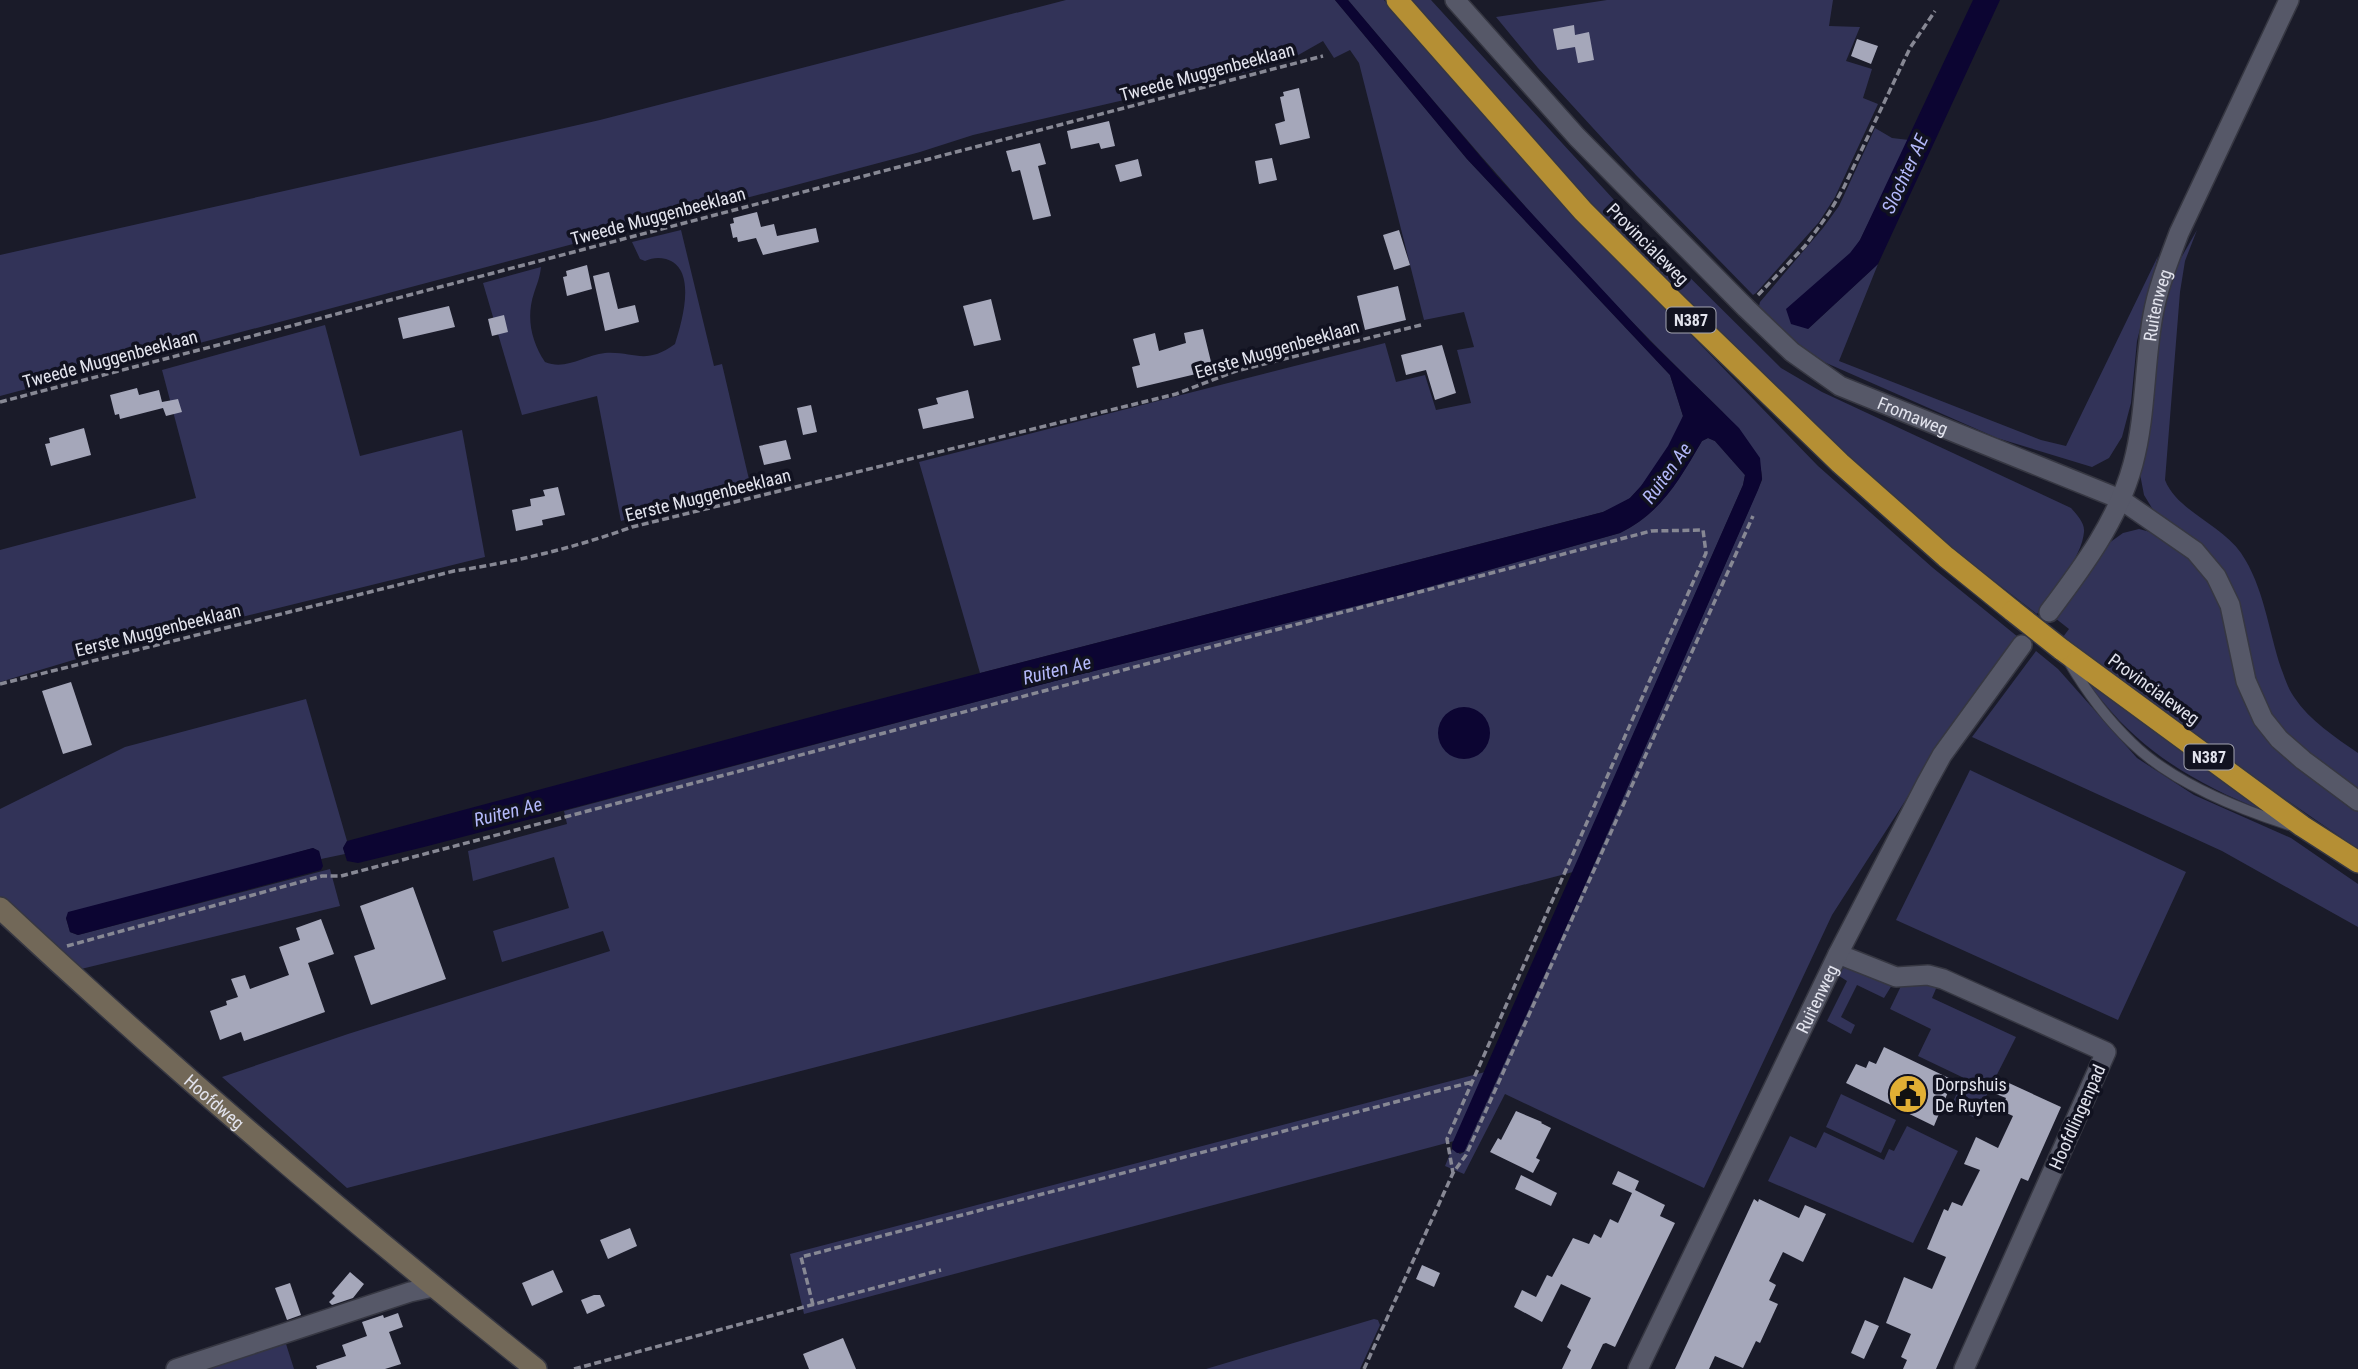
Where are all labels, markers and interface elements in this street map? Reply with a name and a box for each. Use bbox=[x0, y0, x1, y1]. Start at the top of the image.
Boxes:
street label: Tweede Muggenbeeklaan bbox=[1117, 39, 1297, 105]
water label: Slochter AE bbox=[1877, 130, 1934, 217]
street label: Tweede Muggenbeeklaan bbox=[568, 183, 748, 249]
street label: Provincialeweg bbox=[1603, 199, 1693, 289]
street label: Ruitenweg bbox=[2139, 266, 2175, 343]
road number: N387 bbox=[1666, 308, 1716, 332]
street label: Eerste Muggenbeeklaan bbox=[1192, 315, 1362, 383]
street label: Tweede Muggenbeeklaan bbox=[20, 326, 200, 392]
street label: Fromaweg bbox=[1875, 392, 1951, 439]
water label: Ruiten Ae bbox=[1637, 438, 1697, 508]
street label: Eerste Muggenbeeklaan bbox=[623, 464, 793, 526]
street label: Eerste Muggenbeeklaan bbox=[73, 599, 243, 661]
street label: Provincialeweg bbox=[2104, 649, 2204, 729]
water label: Ruiten Ae bbox=[1020, 650, 1094, 690]
road number: N387 bbox=[2184, 744, 2234, 770]
water label: Ruiten Ae bbox=[471, 792, 545, 832]
street label: Ruitenweg bbox=[1791, 961, 1842, 1037]
street label: Hoofdlingenpad bbox=[2044, 1061, 2110, 1173]
street label: Hoofdweg bbox=[180, 1070, 249, 1133]
public building icon: Dorpshuis De Ruyten bbox=[1887, 1073, 1929, 1115]
place label: Dorpshuis De Ruyten bbox=[1935, 1074, 2007, 1116]

